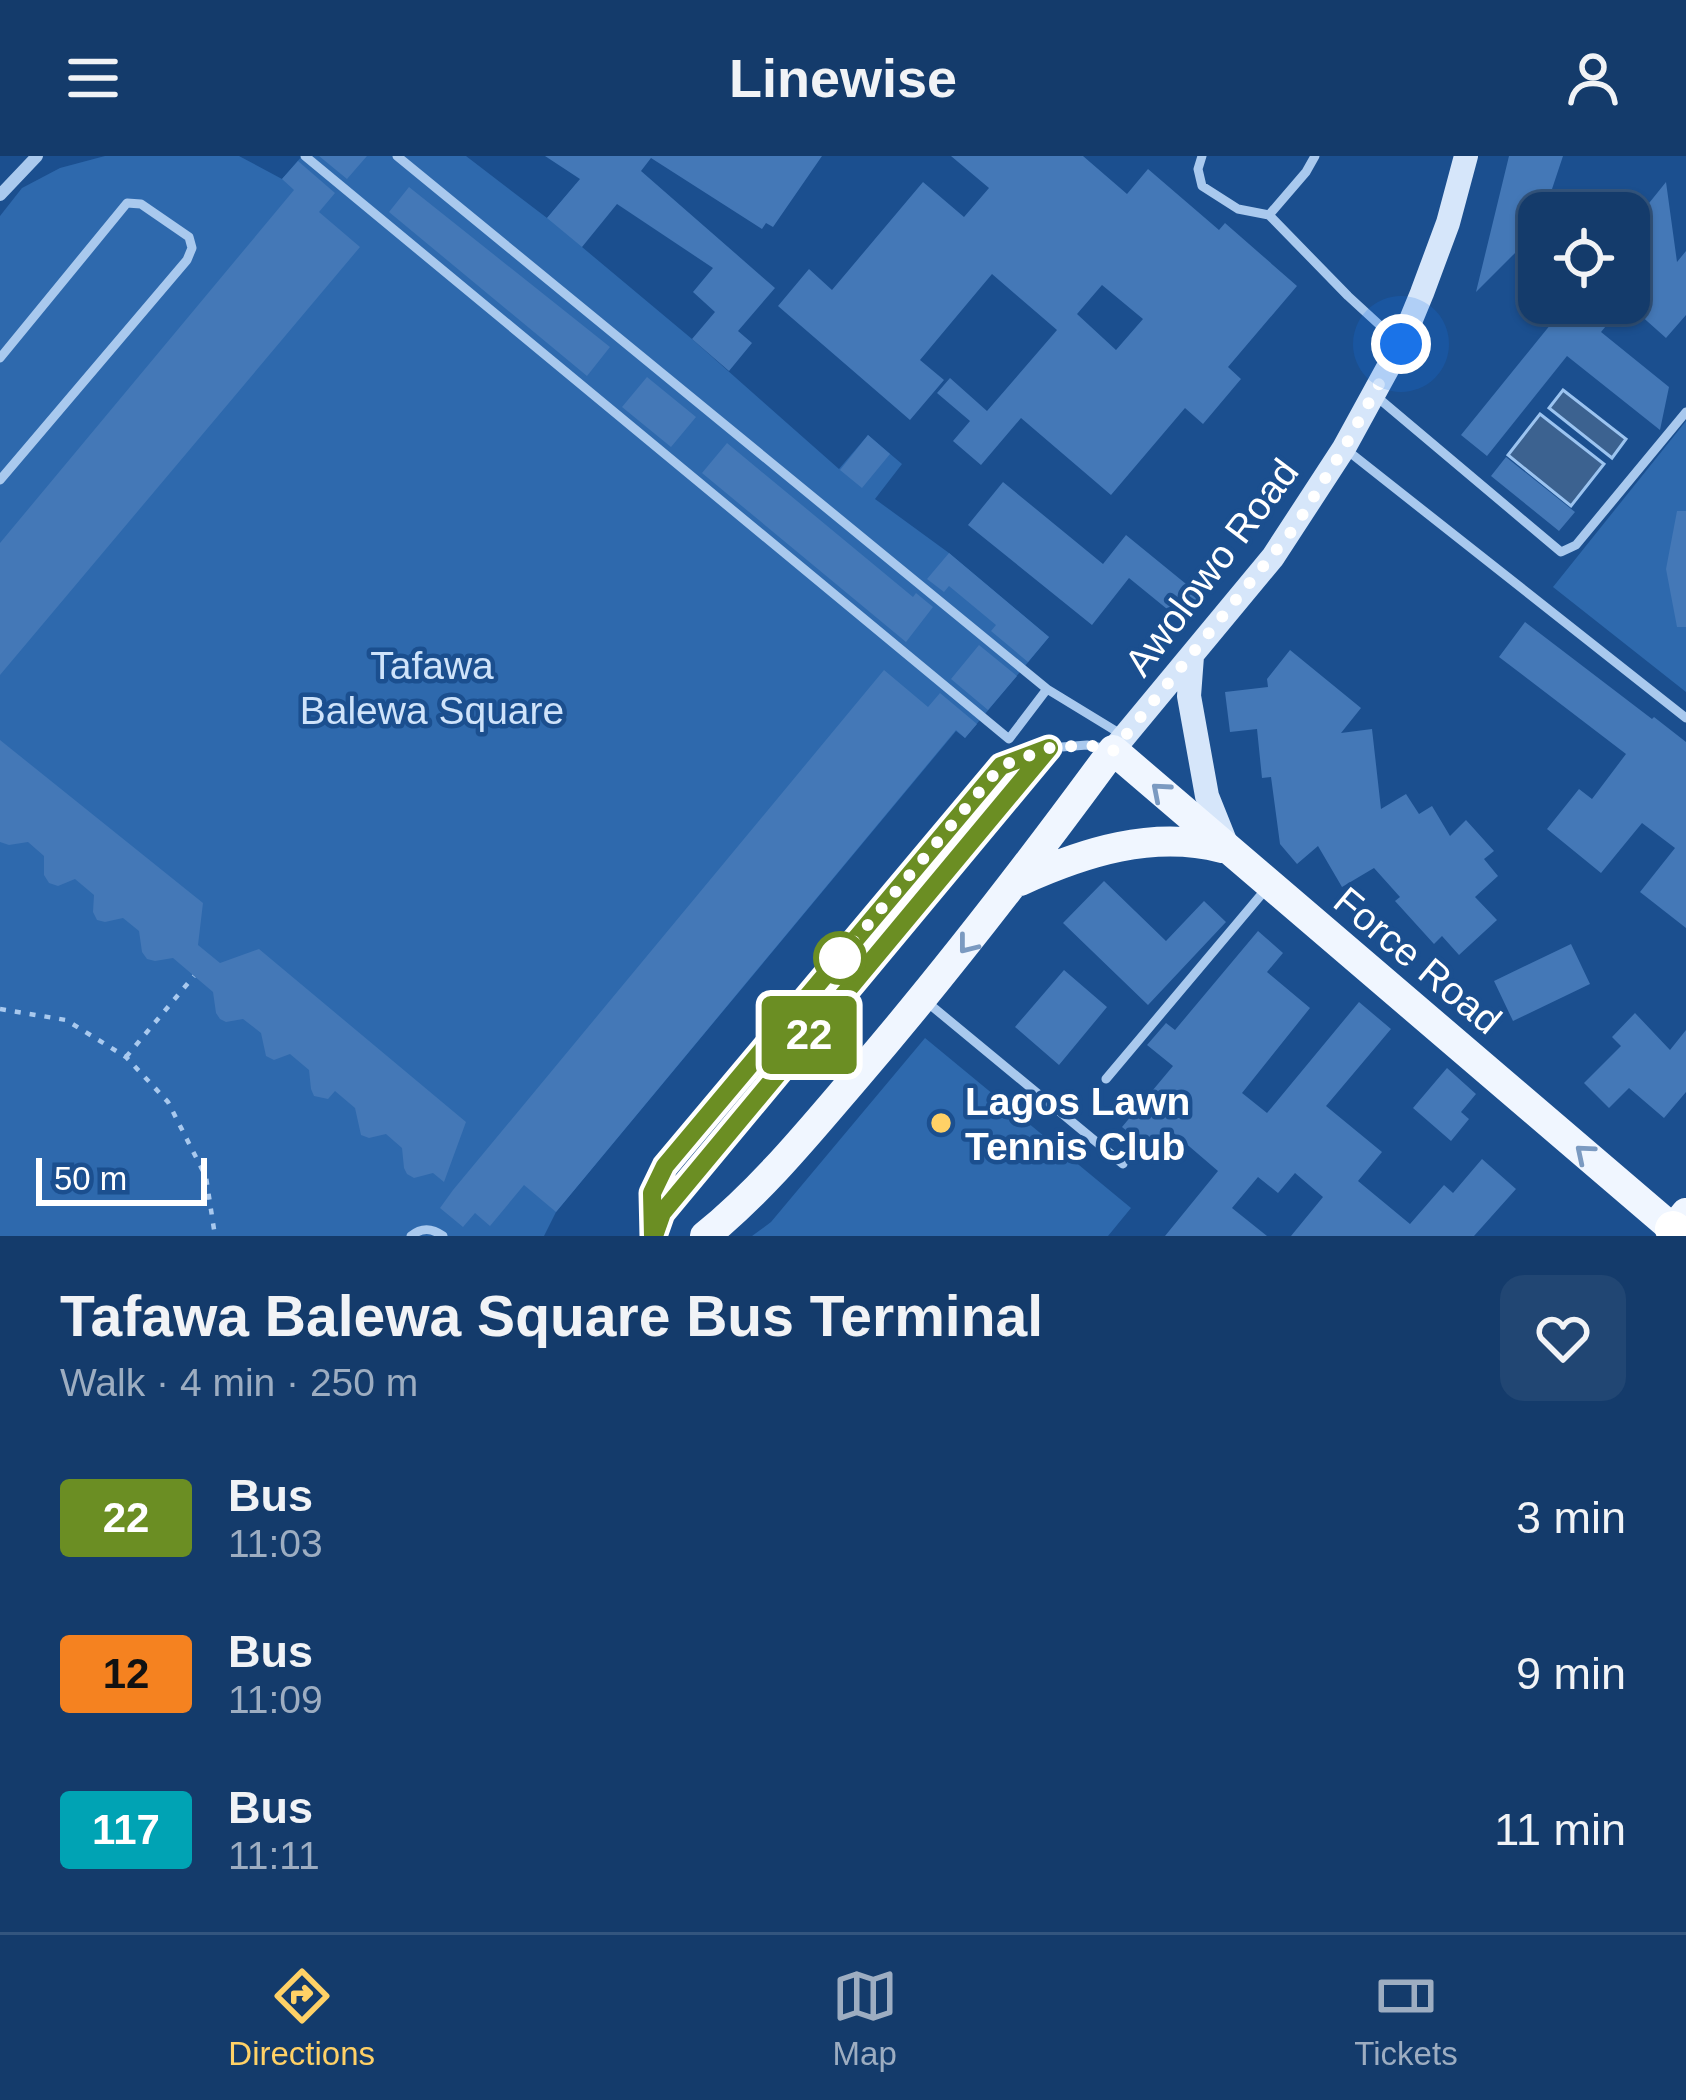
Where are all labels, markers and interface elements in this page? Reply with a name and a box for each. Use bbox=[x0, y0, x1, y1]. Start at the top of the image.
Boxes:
icon: menu bbox=[60, 45, 126, 111]
icon: person bbox=[1560, 45, 1626, 111]
text: Linewise bbox=[729, 48, 957, 108]
map controls bbox=[1518, 192, 1650, 324]
button: locate bbox=[1518, 192, 1650, 324]
your location bbox=[1371, 314, 1431, 374]
street label: Awolowo Road bbox=[1116, 451, 1307, 684]
park label: Tafawa Balewa Square bbox=[300, 644, 564, 732]
one-way arrow bbox=[1152, 784, 1174, 805]
street label: Force Road bbox=[1326, 878, 1510, 1042]
one-way arrow bbox=[960, 931, 981, 953]
unlabelled marker bbox=[815, 933, 865, 983]
line badge: 22 bbox=[755, 996, 863, 1074]
text: 22 bbox=[786, 1011, 832, 1058]
place label: Lagos Lawn Tennis Club bbox=[965, 1080, 1190, 1168]
marker: Lagos Lawn Tennis Club bbox=[928, 1110, 954, 1136]
one-way arrow bbox=[1576, 1146, 1598, 1167]
scale bar bbox=[36, 1152, 207, 1205]
text: 50 m bbox=[54, 1160, 127, 1197]
button: heart bbox=[1500, 1275, 1626, 1401]
text: Tafawa Balewa Square Bus Terminal bbox=[60, 1284, 1043, 1348]
text: Walk · 4 min · 250 m bbox=[60, 1361, 418, 1404]
text: Bus bbox=[228, 1470, 313, 1521]
text: 3 min bbox=[1516, 1492, 1626, 1543]
text: 22 bbox=[103, 1494, 149, 1541]
text: 11:03 bbox=[228, 1522, 323, 1565]
text: Bus bbox=[228, 1626, 313, 1677]
text: 9 min bbox=[1516, 1648, 1626, 1699]
text: 12 bbox=[103, 1650, 149, 1697]
text: 11:09 bbox=[228, 1678, 323, 1721]
text: Bus bbox=[228, 1782, 313, 1833]
text: 11 min bbox=[1494, 1804, 1626, 1855]
text: 117 bbox=[92, 1806, 160, 1853]
text: 11:11 bbox=[228, 1834, 320, 1877]
tab: Directions bbox=[228, 1963, 375, 2073]
tab: Map bbox=[832, 1963, 898, 2073]
tab: Tickets bbox=[1354, 1963, 1458, 2073]

